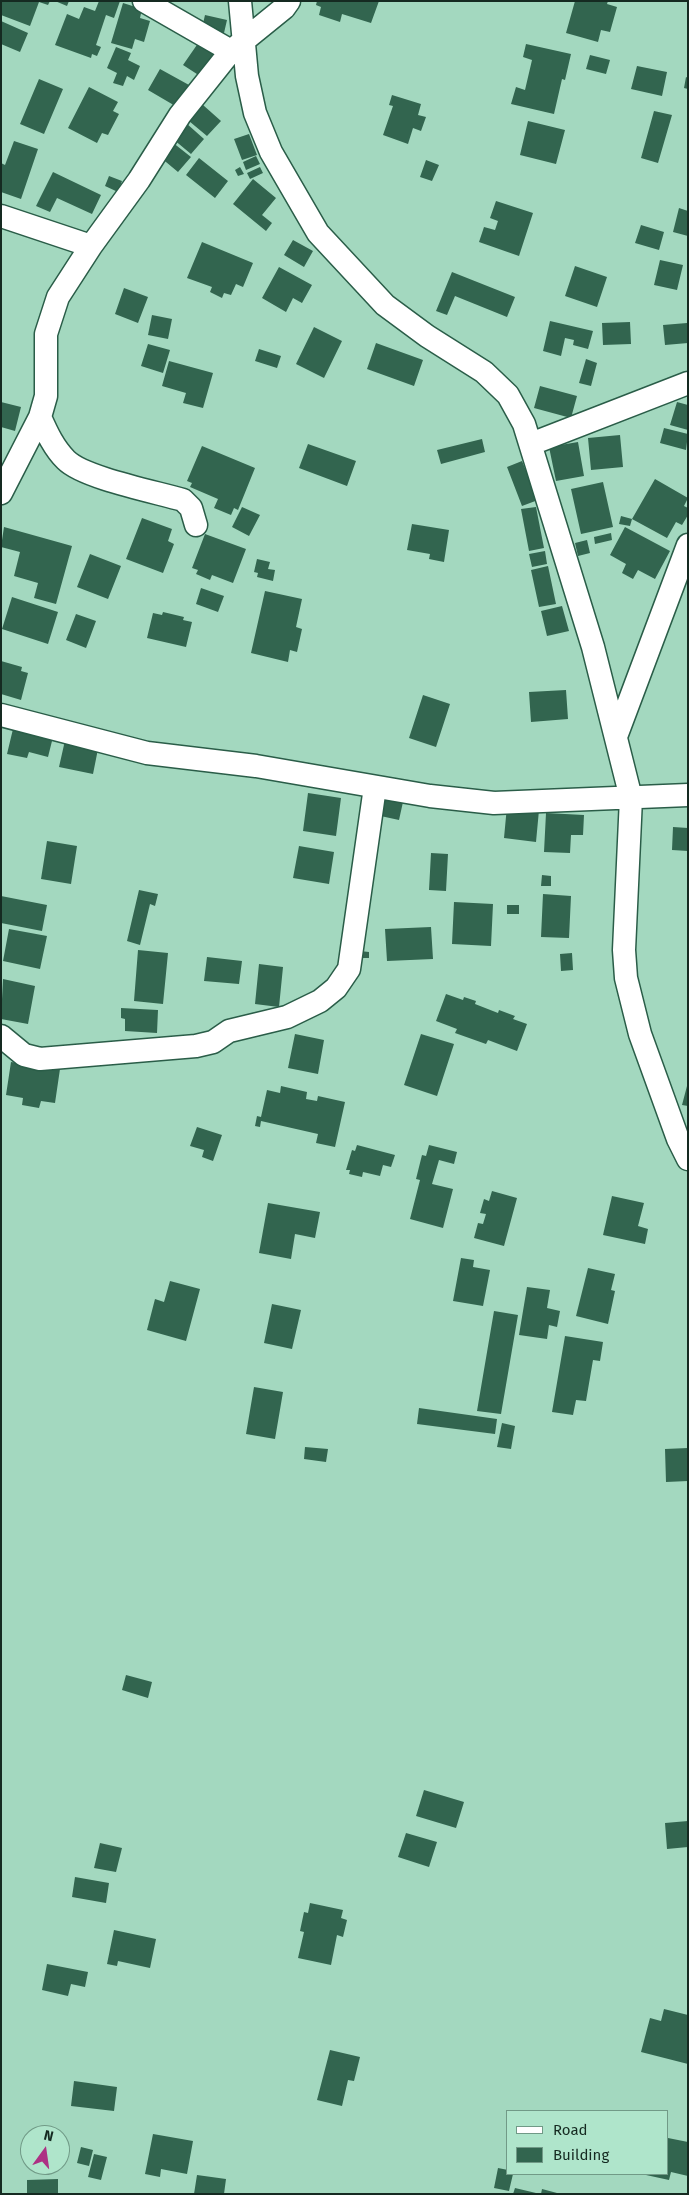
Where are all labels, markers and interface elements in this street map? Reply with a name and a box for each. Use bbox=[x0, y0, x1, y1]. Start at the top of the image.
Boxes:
legend bbox=[507, 2110, 669, 2175]
text: Road bbox=[553, 2121, 588, 2139]
north arrow bbox=[20, 2125, 70, 2175]
text: N bbox=[42, 2127, 55, 2145]
text: Building bbox=[553, 2146, 609, 2164]

